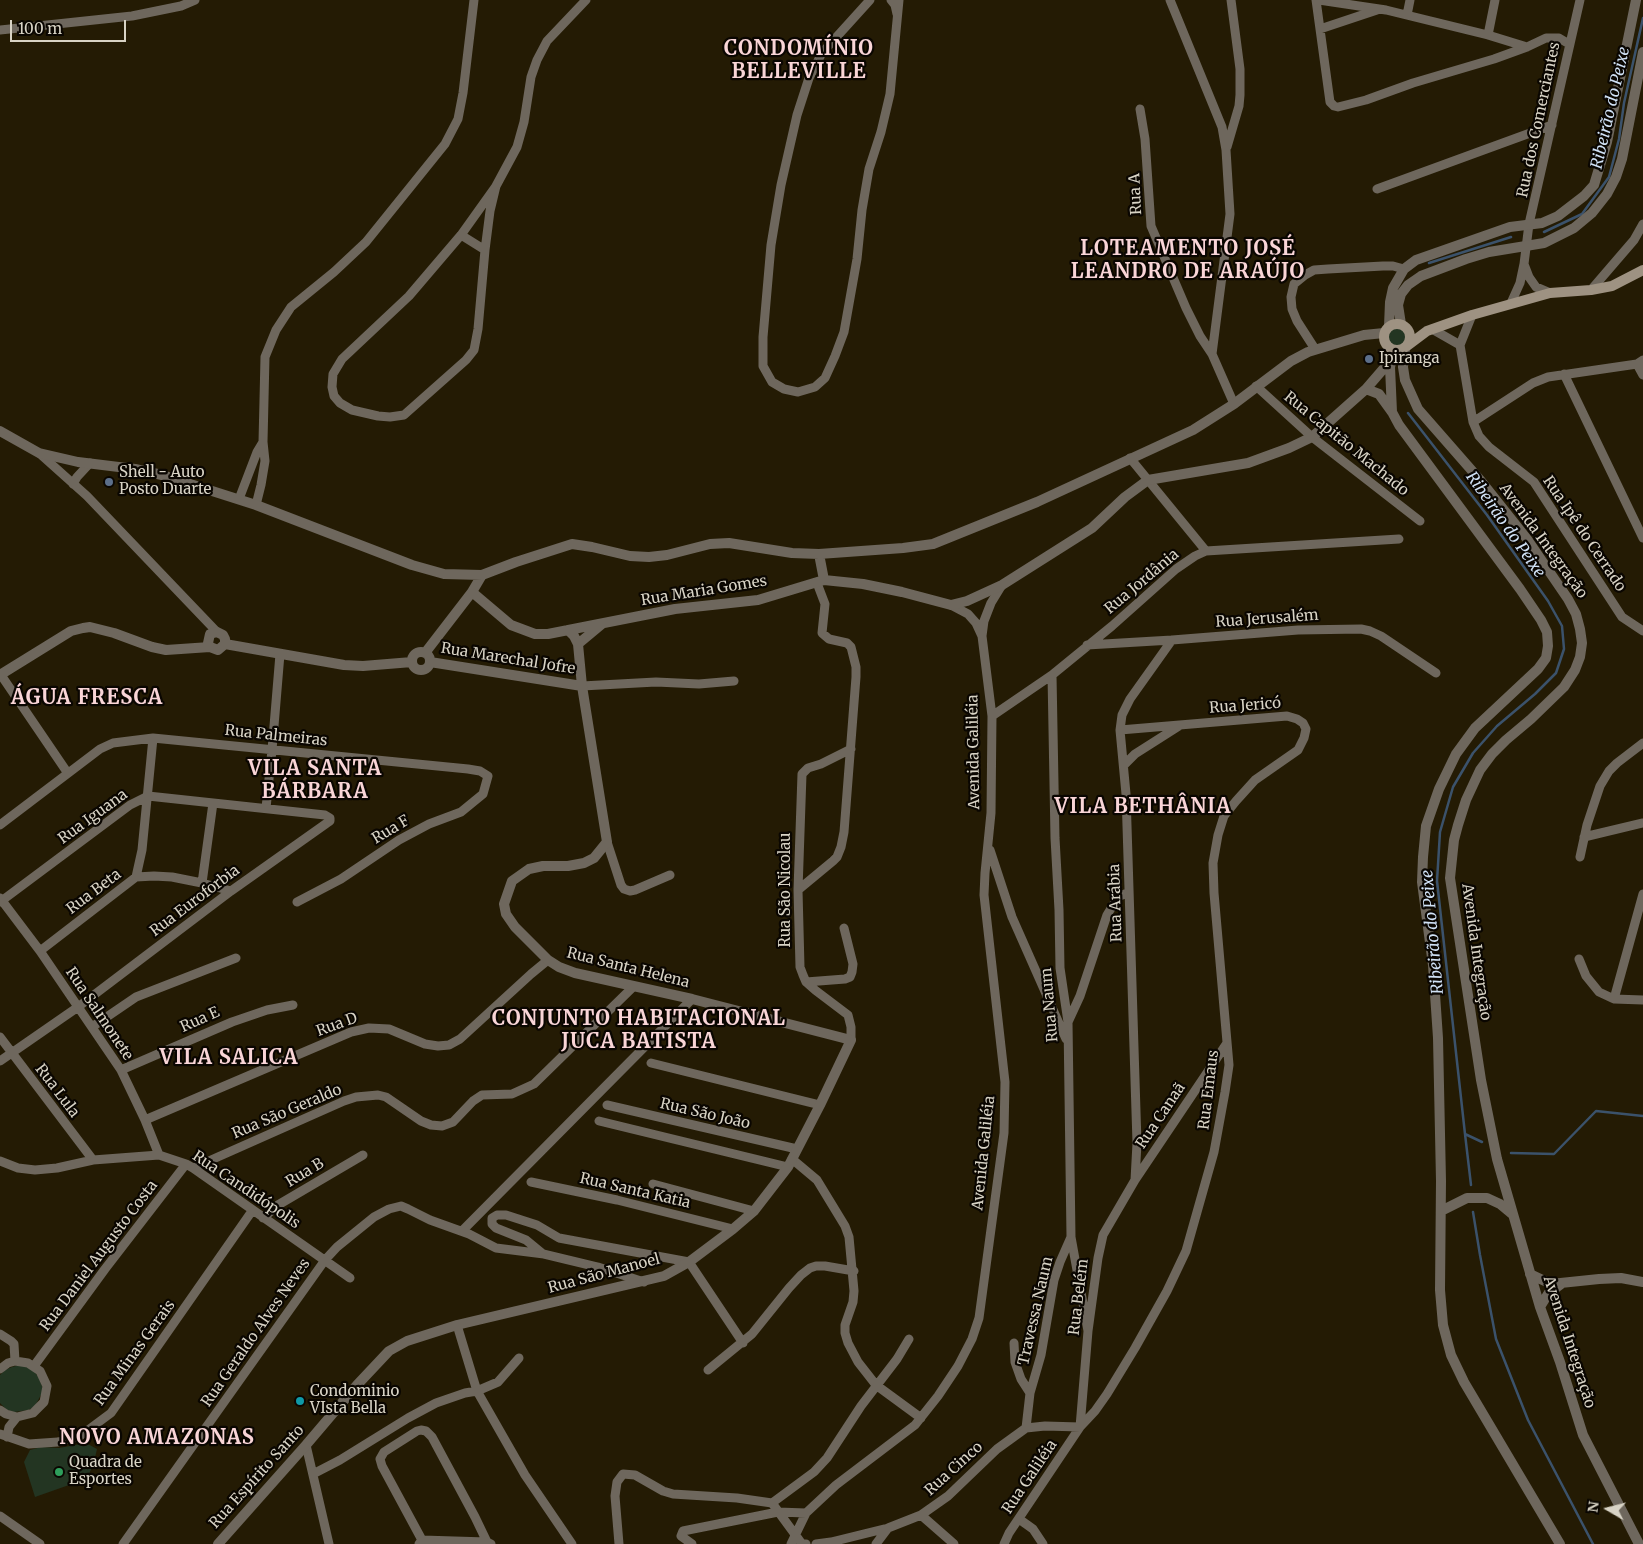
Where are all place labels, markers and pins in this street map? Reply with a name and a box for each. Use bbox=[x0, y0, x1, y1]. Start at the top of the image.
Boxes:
place label: Ipiranga bbox=[1379, 350, 1440, 368]
marker: Ipiranga bbox=[1363, 353, 1375, 365]
place label: Shell - Auto Posto Duarte bbox=[119, 464, 211, 499]
marker: Shell - Auto Posto Duarte bbox=[103, 476, 115, 488]
place label: Condominio VIsta Bella bbox=[310, 1383, 399, 1418]
marker: Condominio VIsta Bella bbox=[294, 1395, 306, 1407]
place label: Quadra de Esportes bbox=[69, 1454, 142, 1489]
marker: Quadra de Esportes bbox=[53, 1466, 65, 1478]

